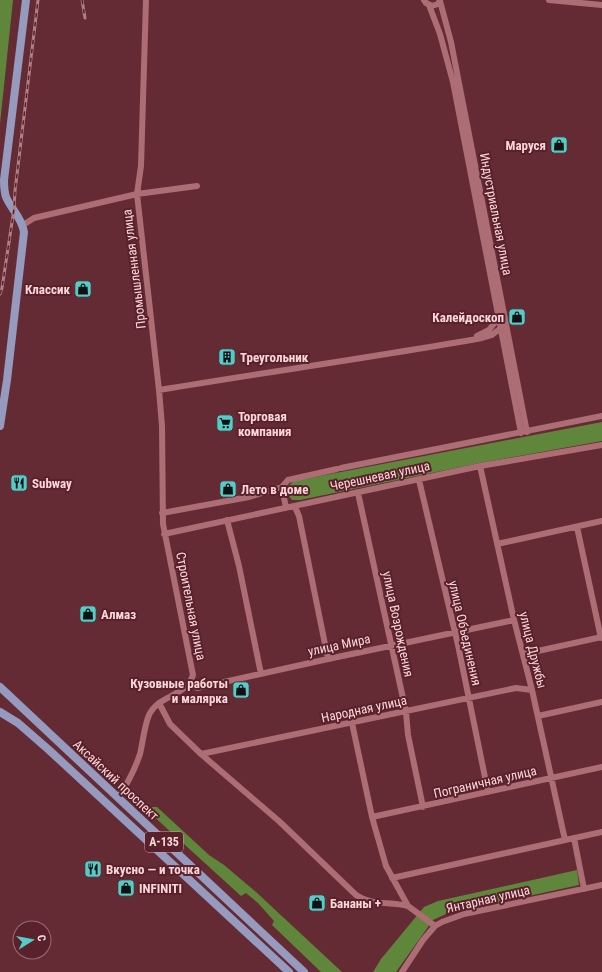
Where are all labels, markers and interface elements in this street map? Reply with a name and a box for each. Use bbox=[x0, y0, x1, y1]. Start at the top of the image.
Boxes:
shop icon: Маруся bbox=[549, 135, 569, 155]
place label: Маруся bbox=[506, 138, 546, 153]
street label: Индустриальная улица bbox=[477, 152, 515, 276]
street label: Промышленная улица bbox=[119, 208, 149, 330]
shop icon: Классик bbox=[73, 279, 93, 299]
place label: Классик bbox=[25, 282, 70, 297]
shop icon: Калейдоскоп bbox=[507, 307, 527, 327]
place label: Калейдоскоп bbox=[432, 310, 504, 325]
building icon: Треугольник bbox=[217, 347, 237, 367]
place label: Треугольник bbox=[240, 350, 309, 365]
place label: Торговая компания bbox=[238, 409, 291, 439]
supermarket icon: Торговая компания bbox=[215, 413, 235, 433]
street label: Черешневая улица bbox=[329, 458, 431, 494]
restaurant icon: Subway bbox=[9, 473, 29, 493]
place label: Subway bbox=[32, 476, 72, 491]
shop icon: Лето в доме bbox=[218, 479, 238, 499]
place label: Лето в доме bbox=[241, 482, 308, 497]
street label: Строительная улица bbox=[173, 551, 209, 661]
street label: улица Возрождения bbox=[379, 570, 417, 678]
street label: улица Объединения bbox=[446, 579, 484, 687]
shop icon: Алмаз bbox=[78, 604, 98, 624]
place label: Алмаз bbox=[101, 607, 136, 622]
street label: улица Дружбы bbox=[516, 610, 550, 690]
street label: улица Мира bbox=[306, 631, 372, 659]
place label: Кузовные работы и малярка bbox=[130, 676, 228, 706]
shop icon: Кузовные работы и малярка bbox=[231, 680, 251, 700]
street label: Народная улица bbox=[320, 693, 408, 725]
street label: Аксайский проспект bbox=[70, 737, 162, 824]
street label: Пограничная улица bbox=[432, 763, 538, 801]
road number: А-135 bbox=[145, 832, 183, 852]
restaurant icon: Вкусно — и точка bbox=[83, 859, 103, 879]
place label: Вкусно — и точка bbox=[106, 862, 200, 877]
shop icon: INFINITI bbox=[116, 878, 136, 898]
place label: INFINITI bbox=[139, 881, 182, 896]
street label: Янтарная улица bbox=[445, 882, 531, 916]
shop icon: Бананы + bbox=[307, 893, 327, 913]
place label: Бананы + bbox=[330, 896, 381, 911]
north arrow bbox=[12, 920, 52, 960]
text: С bbox=[34, 934, 48, 943]

